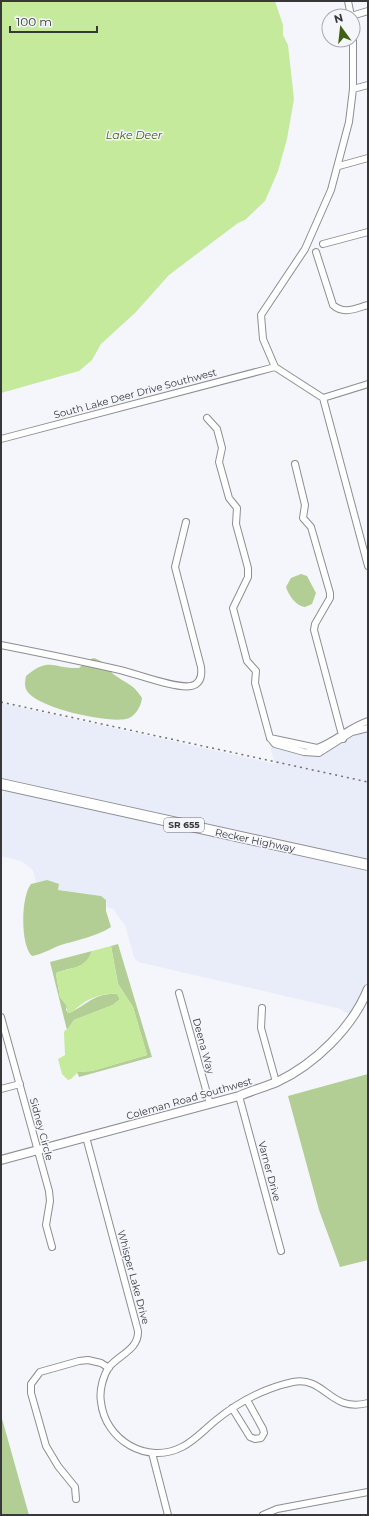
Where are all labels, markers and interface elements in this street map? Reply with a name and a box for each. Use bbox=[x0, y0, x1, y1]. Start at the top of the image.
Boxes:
scale bar bbox=[10, 8, 97, 34]
north arrow bbox=[321, 8, 361, 48]
text: N bbox=[332, 10, 345, 26]
text: 100 m bbox=[16, 14, 52, 29]
water label: Lake Deer bbox=[106, 128, 163, 142]
street label: South Lake Deer Drive Southwest bbox=[52, 365, 218, 422]
road number: SR 655 bbox=[164, 818, 204, 832]
street label: Recker Highway bbox=[214, 826, 297, 855]
street label: Deena Way bbox=[190, 1017, 217, 1076]
street label: Coleman Road Southwest bbox=[125, 1074, 253, 1123]
street label: Sidney Circle bbox=[27, 1096, 56, 1162]
street label: Varner Drive bbox=[255, 1140, 284, 1203]
street label: Whisper Lake Drive bbox=[115, 1229, 152, 1326]

